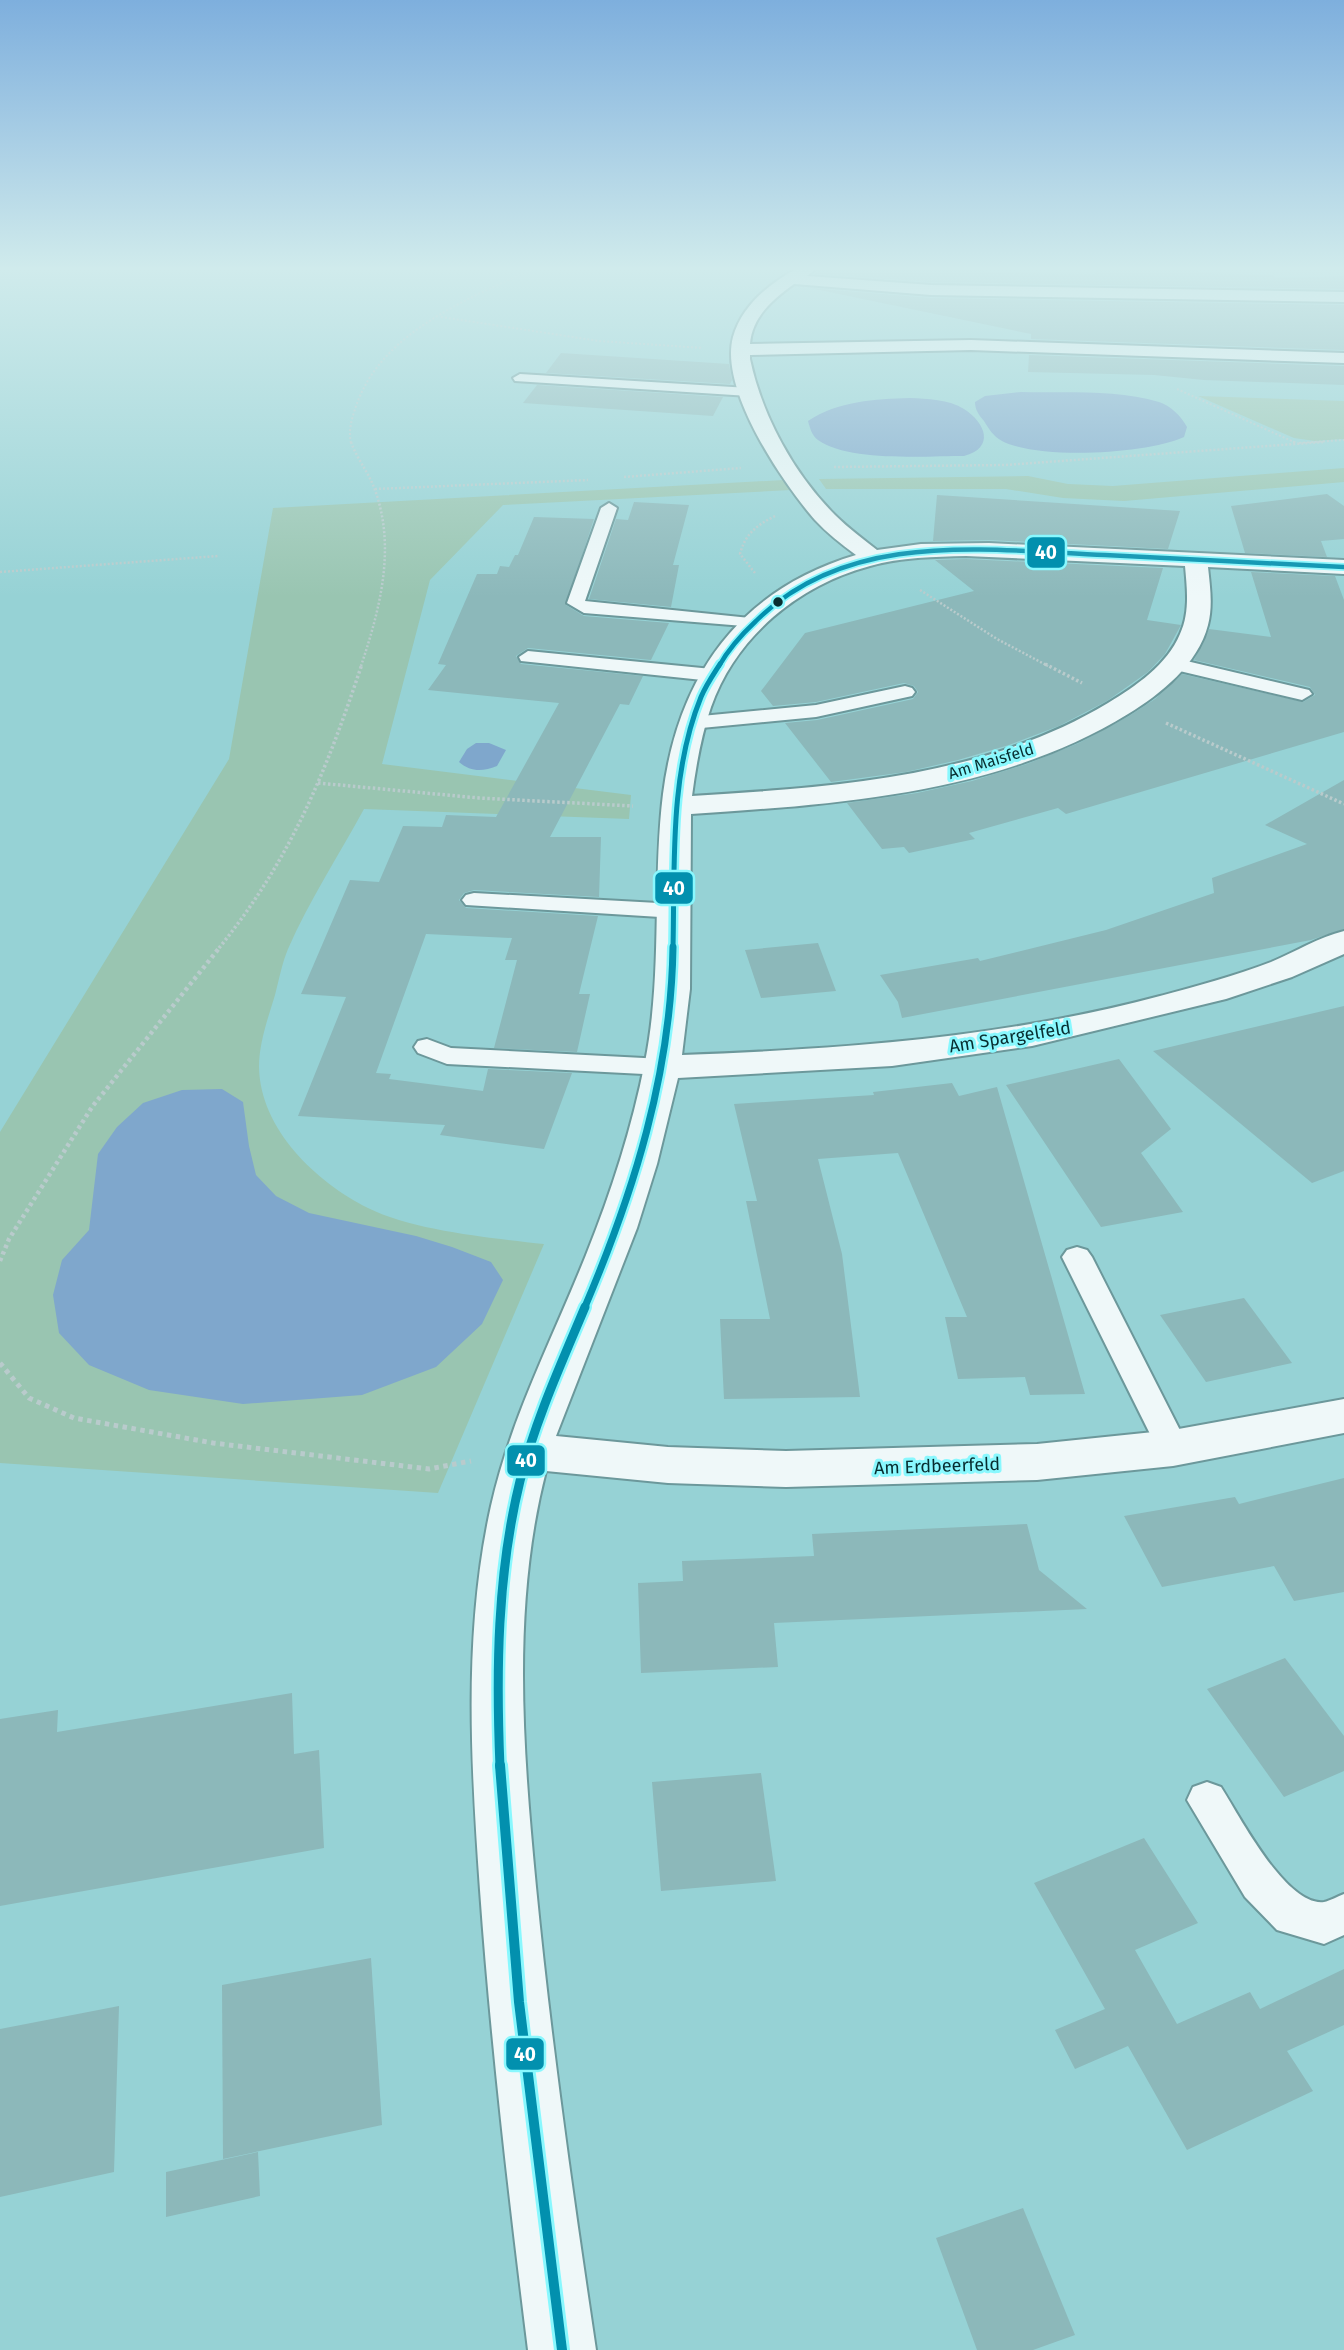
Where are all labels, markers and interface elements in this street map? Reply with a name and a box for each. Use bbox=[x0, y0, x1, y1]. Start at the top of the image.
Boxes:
line badge: 40 bbox=[1026, 536, 1066, 569]
text: 40 bbox=[1035, 541, 1057, 564]
unlabelled marker bbox=[771, 595, 785, 609]
street label: Am Maisfeld bbox=[946, 739, 1036, 783]
line badge: 40 bbox=[654, 871, 694, 905]
text: 40 bbox=[663, 877, 685, 900]
street label: Am Spargelfeld bbox=[947, 1017, 1073, 1057]
line badge: 40 bbox=[506, 1444, 546, 1477]
text: 40 bbox=[515, 1449, 537, 1472]
street label: Am Erdbeerfeld bbox=[874, 1453, 1000, 1479]
line badge: 40 bbox=[505, 2037, 545, 2071]
text: 40 bbox=[514, 2043, 536, 2066]

